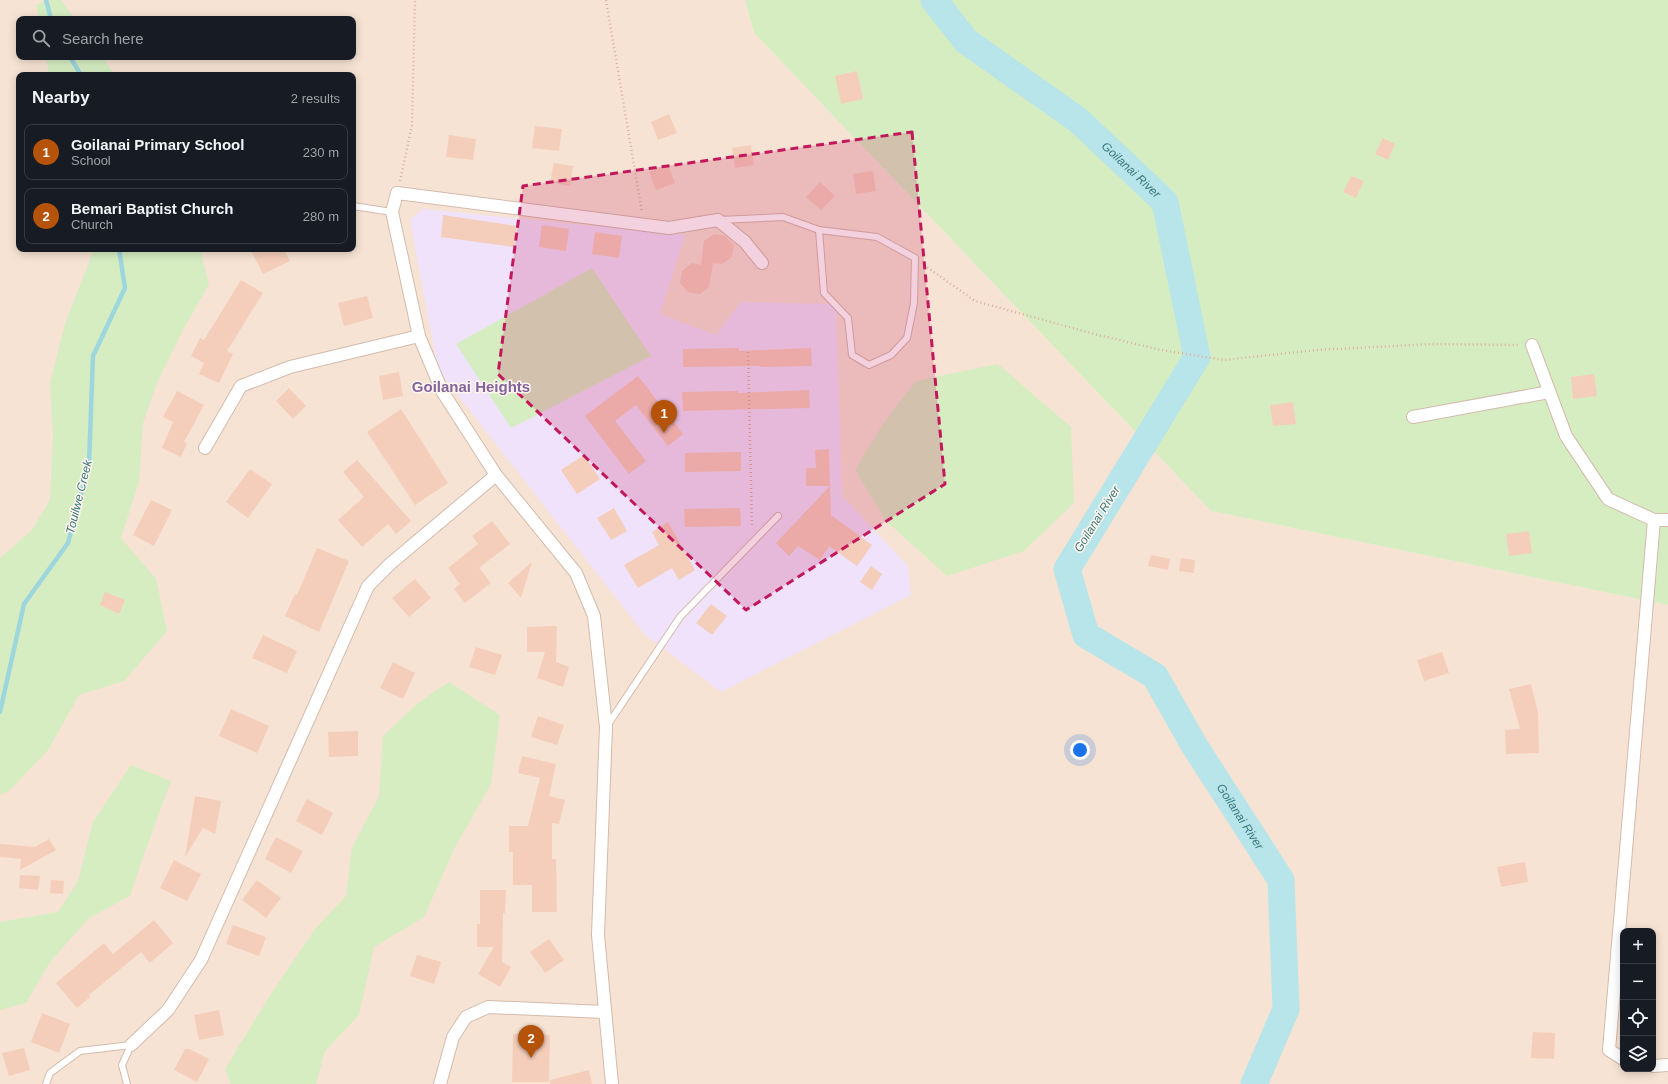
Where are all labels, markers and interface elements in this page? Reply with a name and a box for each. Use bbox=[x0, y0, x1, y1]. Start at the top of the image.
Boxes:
search box bbox=[16, 16, 356, 60]
icon: search bbox=[30, 27, 52, 49]
text: Search here bbox=[62, 30, 144, 47]
text: Nearby bbox=[32, 88, 90, 107]
text: 2 results bbox=[291, 91, 340, 106]
text: Goilanai Primary School bbox=[71, 136, 244, 153]
water label: Goilanai River bbox=[1099, 139, 1164, 202]
text: 1 bbox=[42, 145, 50, 160]
text: 230 m bbox=[303, 145, 339, 160]
text: School bbox=[71, 153, 111, 168]
text: Bemari Baptist Church bbox=[71, 200, 234, 217]
text: 2 bbox=[42, 209, 50, 224]
text: 280 m bbox=[303, 209, 339, 224]
text: Church bbox=[71, 217, 113, 232]
district label: Goilanai Heights bbox=[412, 378, 530, 395]
pin: 1 bbox=[651, 400, 677, 433]
water label: Touilwe Creek bbox=[63, 458, 95, 535]
water label: Goilanai River bbox=[1071, 482, 1123, 555]
your location bbox=[1070, 740, 1090, 760]
water label: Goilanai River bbox=[1214, 781, 1267, 853]
map controls bbox=[1620, 928, 1656, 1072]
button: + bbox=[1620, 928, 1656, 964]
button: − bbox=[1620, 964, 1656, 1000]
button: locate bbox=[1620, 1000, 1656, 1036]
pin: 2 bbox=[518, 1025, 544, 1058]
button: layers bbox=[1620, 1036, 1656, 1072]

